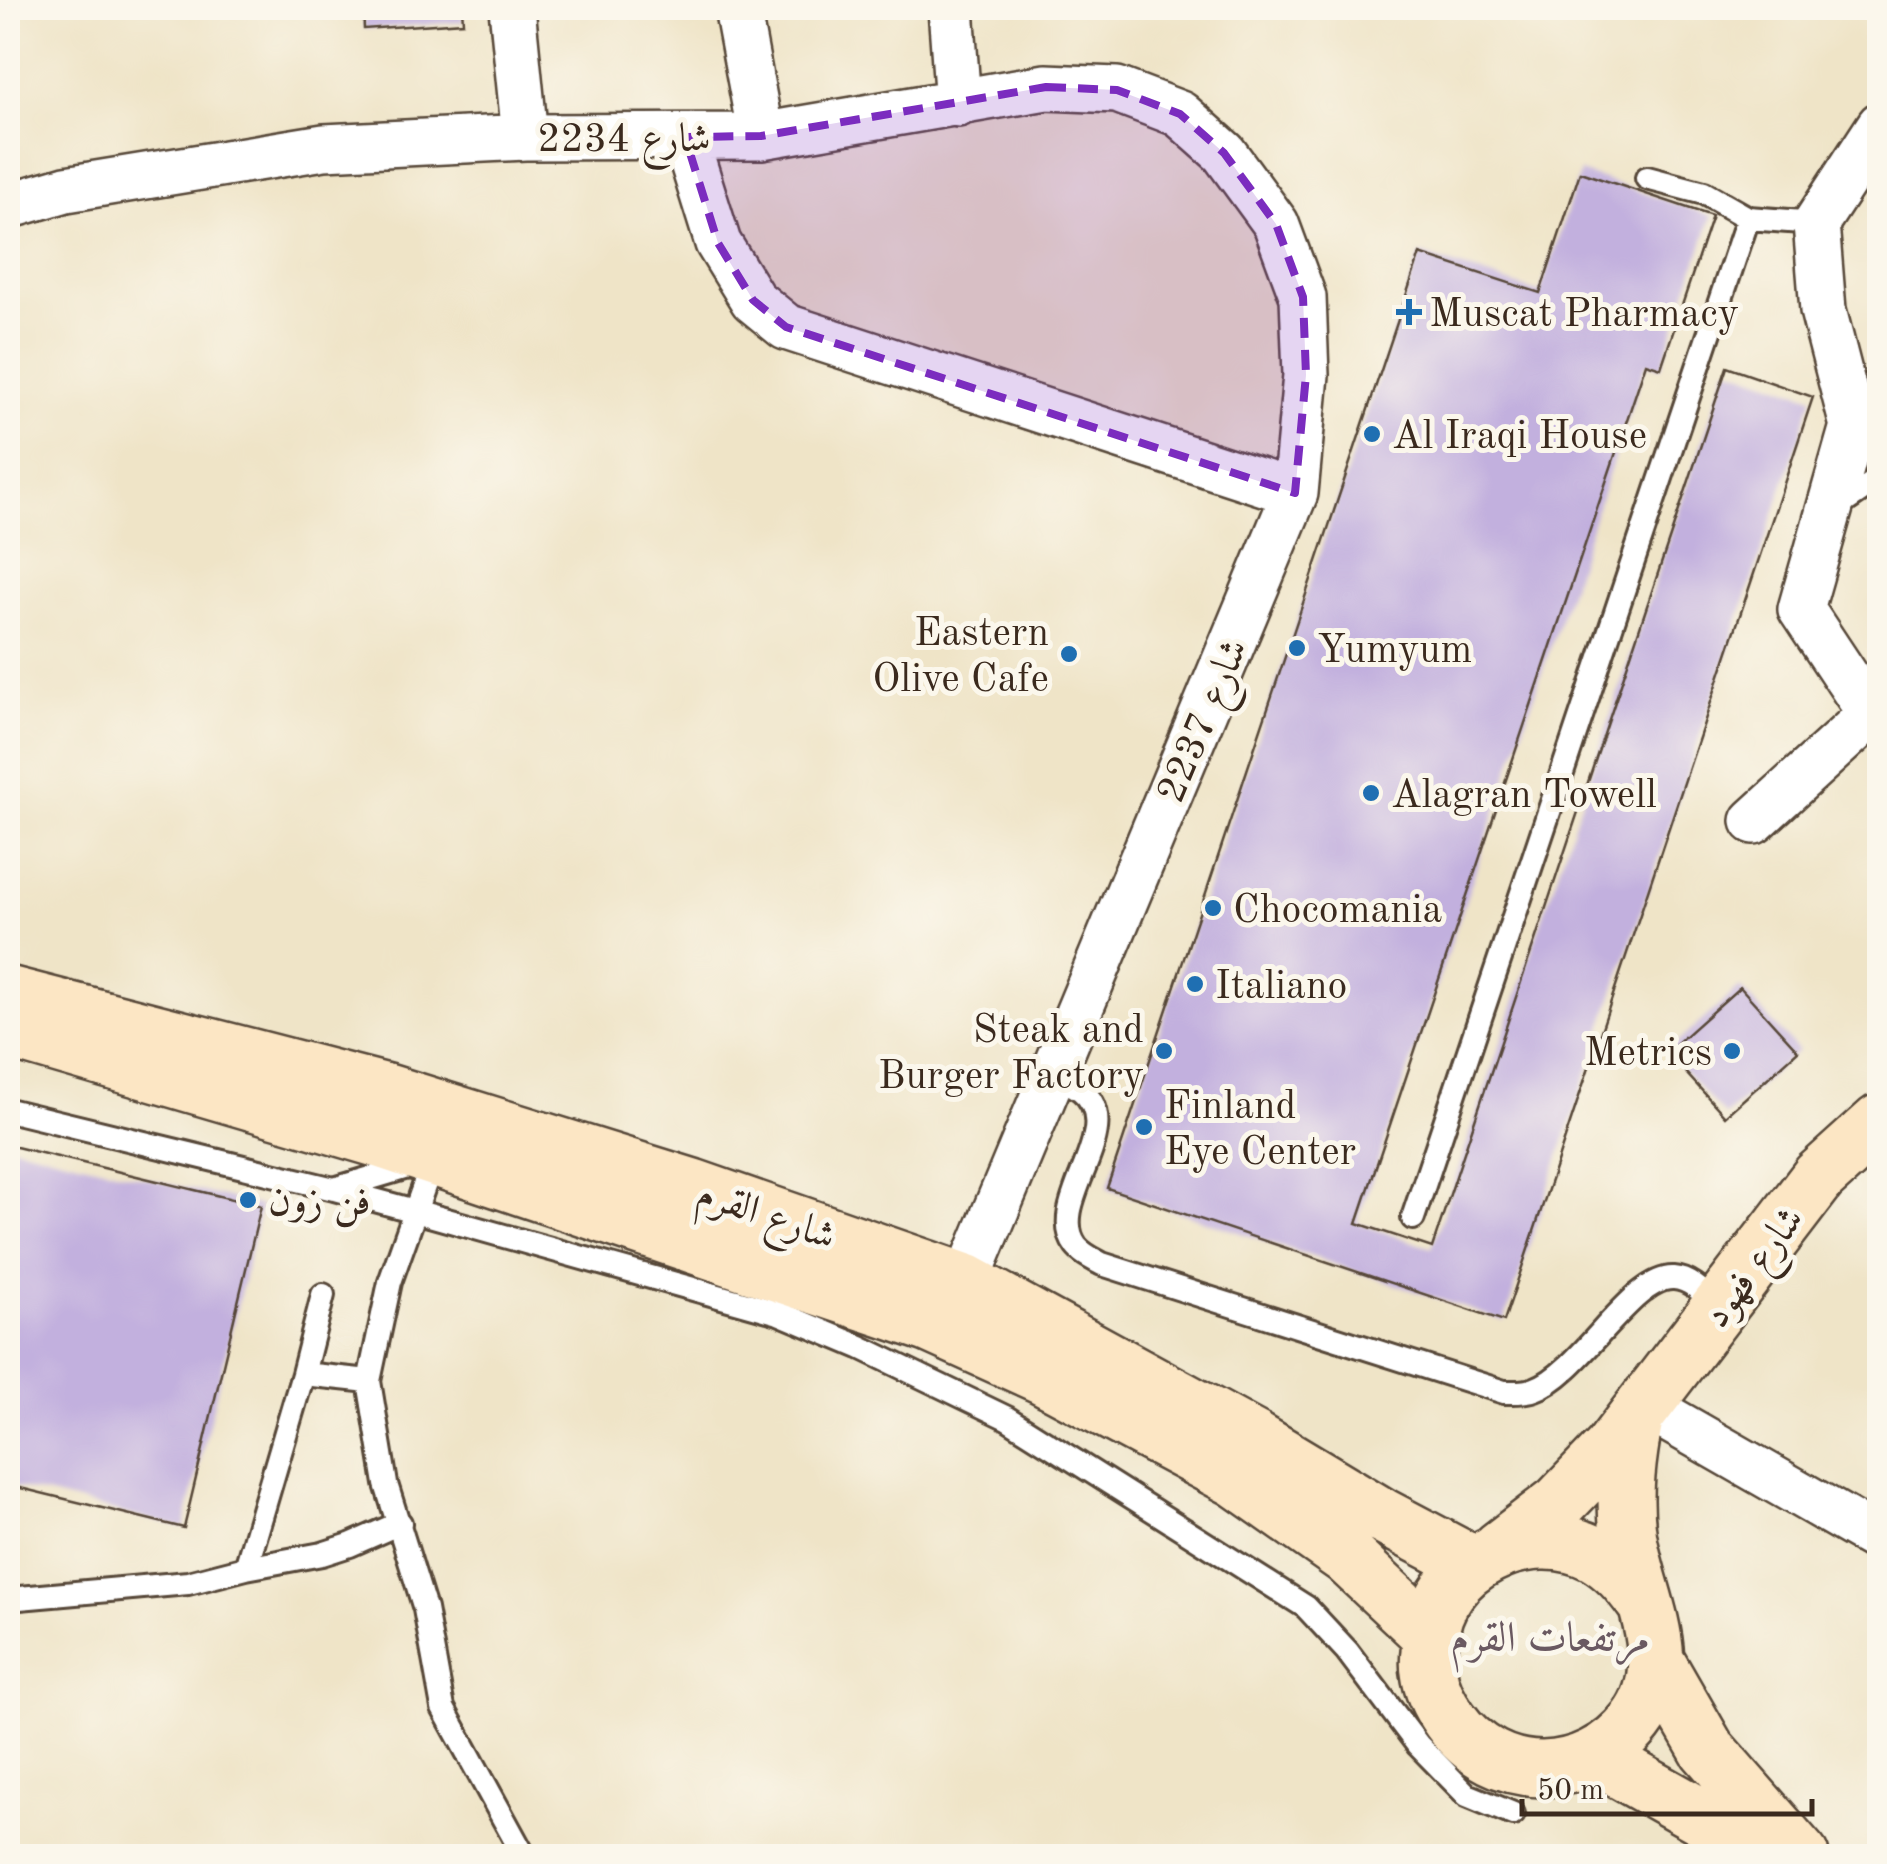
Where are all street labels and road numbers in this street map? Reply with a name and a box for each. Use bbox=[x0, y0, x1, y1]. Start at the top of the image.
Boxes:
street label: 2234 شارع bbox=[537, 121, 711, 171]
street label: 2237 شارع bbox=[1152, 634, 1266, 813]
street label: شارع القرم bbox=[688, 1175, 840, 1269]
street label: شارع فهود bbox=[1697, 1201, 1821, 1342]

